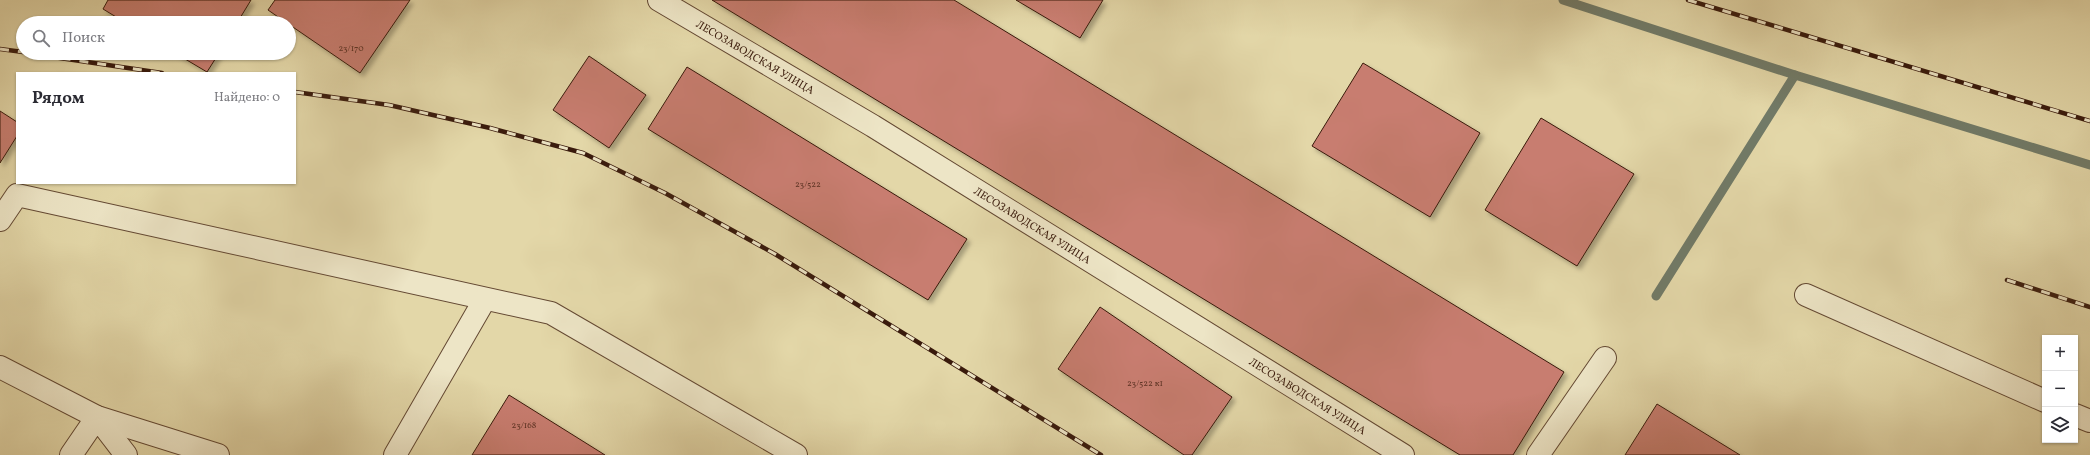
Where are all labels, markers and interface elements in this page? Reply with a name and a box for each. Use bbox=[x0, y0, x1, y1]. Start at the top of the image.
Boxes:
search box bbox=[16, 16, 296, 60]
street label: ЛЕСОЗАВОДСКАЯ УЛИЦА bbox=[693, 17, 817, 99]
icon: search bbox=[30, 27, 52, 49]
text: Поиск bbox=[62, 28, 105, 49]
house number: 23/170 bbox=[338, 42, 364, 55]
text: Рядом bbox=[32, 87, 85, 110]
text: Найдено: 0 bbox=[214, 89, 280, 107]
house number: 23/522 bbox=[795, 178, 821, 191]
street label: ЛЕСОЗАВОДСКАЯ УЛИЦА bbox=[970, 184, 1093, 268]
map controls bbox=[2042, 335, 2078, 443]
button: + bbox=[2042, 335, 2078, 371]
street label: ЛЕСОЗАВОДСКАЯ УЛИЦА bbox=[1246, 355, 1369, 439]
button: − bbox=[2042, 371, 2078, 407]
house number: 23/522 к1 bbox=[1127, 377, 1163, 390]
button: layers bbox=[2042, 407, 2078, 443]
house number: 23/168 bbox=[512, 419, 537, 432]

